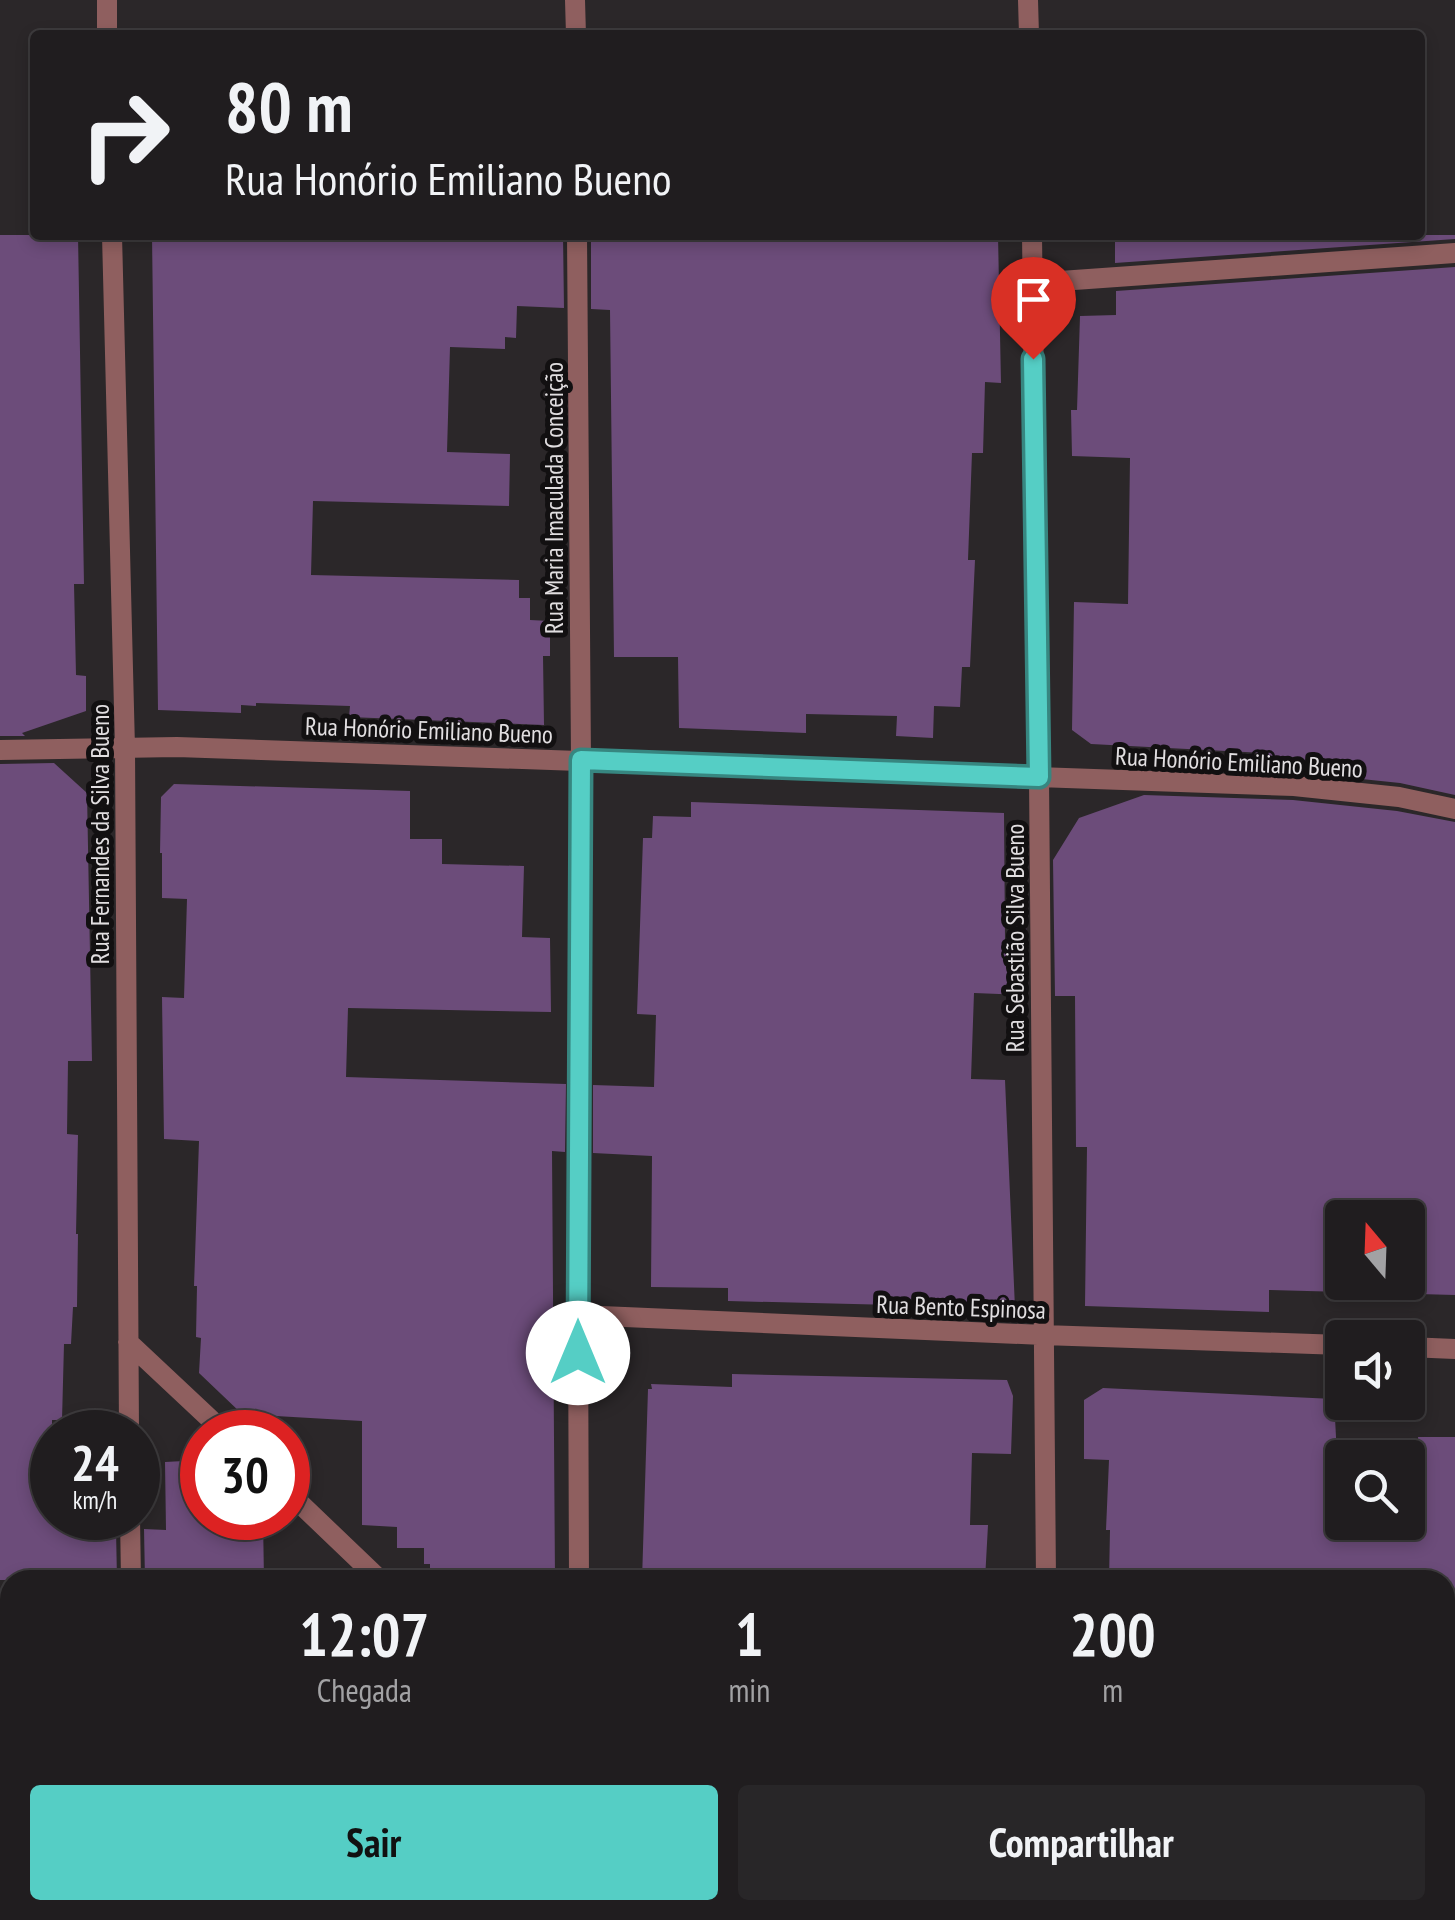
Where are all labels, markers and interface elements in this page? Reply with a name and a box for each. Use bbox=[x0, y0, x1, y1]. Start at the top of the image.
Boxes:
text: 80 m bbox=[225, 61, 353, 151]
icon: right bbox=[60, 70, 190, 200]
text: Rua Honório Emiliano Bueno bbox=[225, 149, 671, 207]
pin bbox=[991, 257, 1076, 360]
icon: arrive bbox=[1006, 272, 1061, 327]
street label: Rua Maria Imaculada Conceição bbox=[538, 362, 570, 634]
street label: Rua Fernandes da Silva Bueno bbox=[84, 704, 116, 964]
street label: Rua Honório Emiliano Bueno bbox=[305, 710, 553, 750]
street label: Rua Honório Emiliano Bueno bbox=[1114, 740, 1364, 784]
street label: Rua Sebastião Silva Bueno bbox=[999, 824, 1031, 1052]
north arrow bbox=[1325, 1200, 1425, 1300]
map controls bbox=[1325, 1200, 1425, 1540]
street label: Rua Bento Espinosa bbox=[876, 1288, 1046, 1326]
position arrow bbox=[526, 1301, 630, 1405]
button: sound bbox=[1325, 1320, 1425, 1420]
speed limit sign: 30 bbox=[180, 1410, 310, 1540]
text: 24 bbox=[71, 1430, 119, 1495]
button: search bbox=[1325, 1440, 1425, 1540]
text: km/h bbox=[73, 1484, 117, 1516]
text: 12:07 bbox=[299, 1595, 429, 1673]
text: 1 bbox=[735, 1595, 764, 1673]
text: 200 bbox=[1070, 1595, 1156, 1673]
text: Chegada bbox=[317, 1669, 412, 1711]
text: min bbox=[728, 1669, 770, 1711]
text: m bbox=[1102, 1669, 1123, 1711]
button: Sair bbox=[30, 1785, 718, 1900]
button: Compartilhar bbox=[738, 1785, 1425, 1900]

